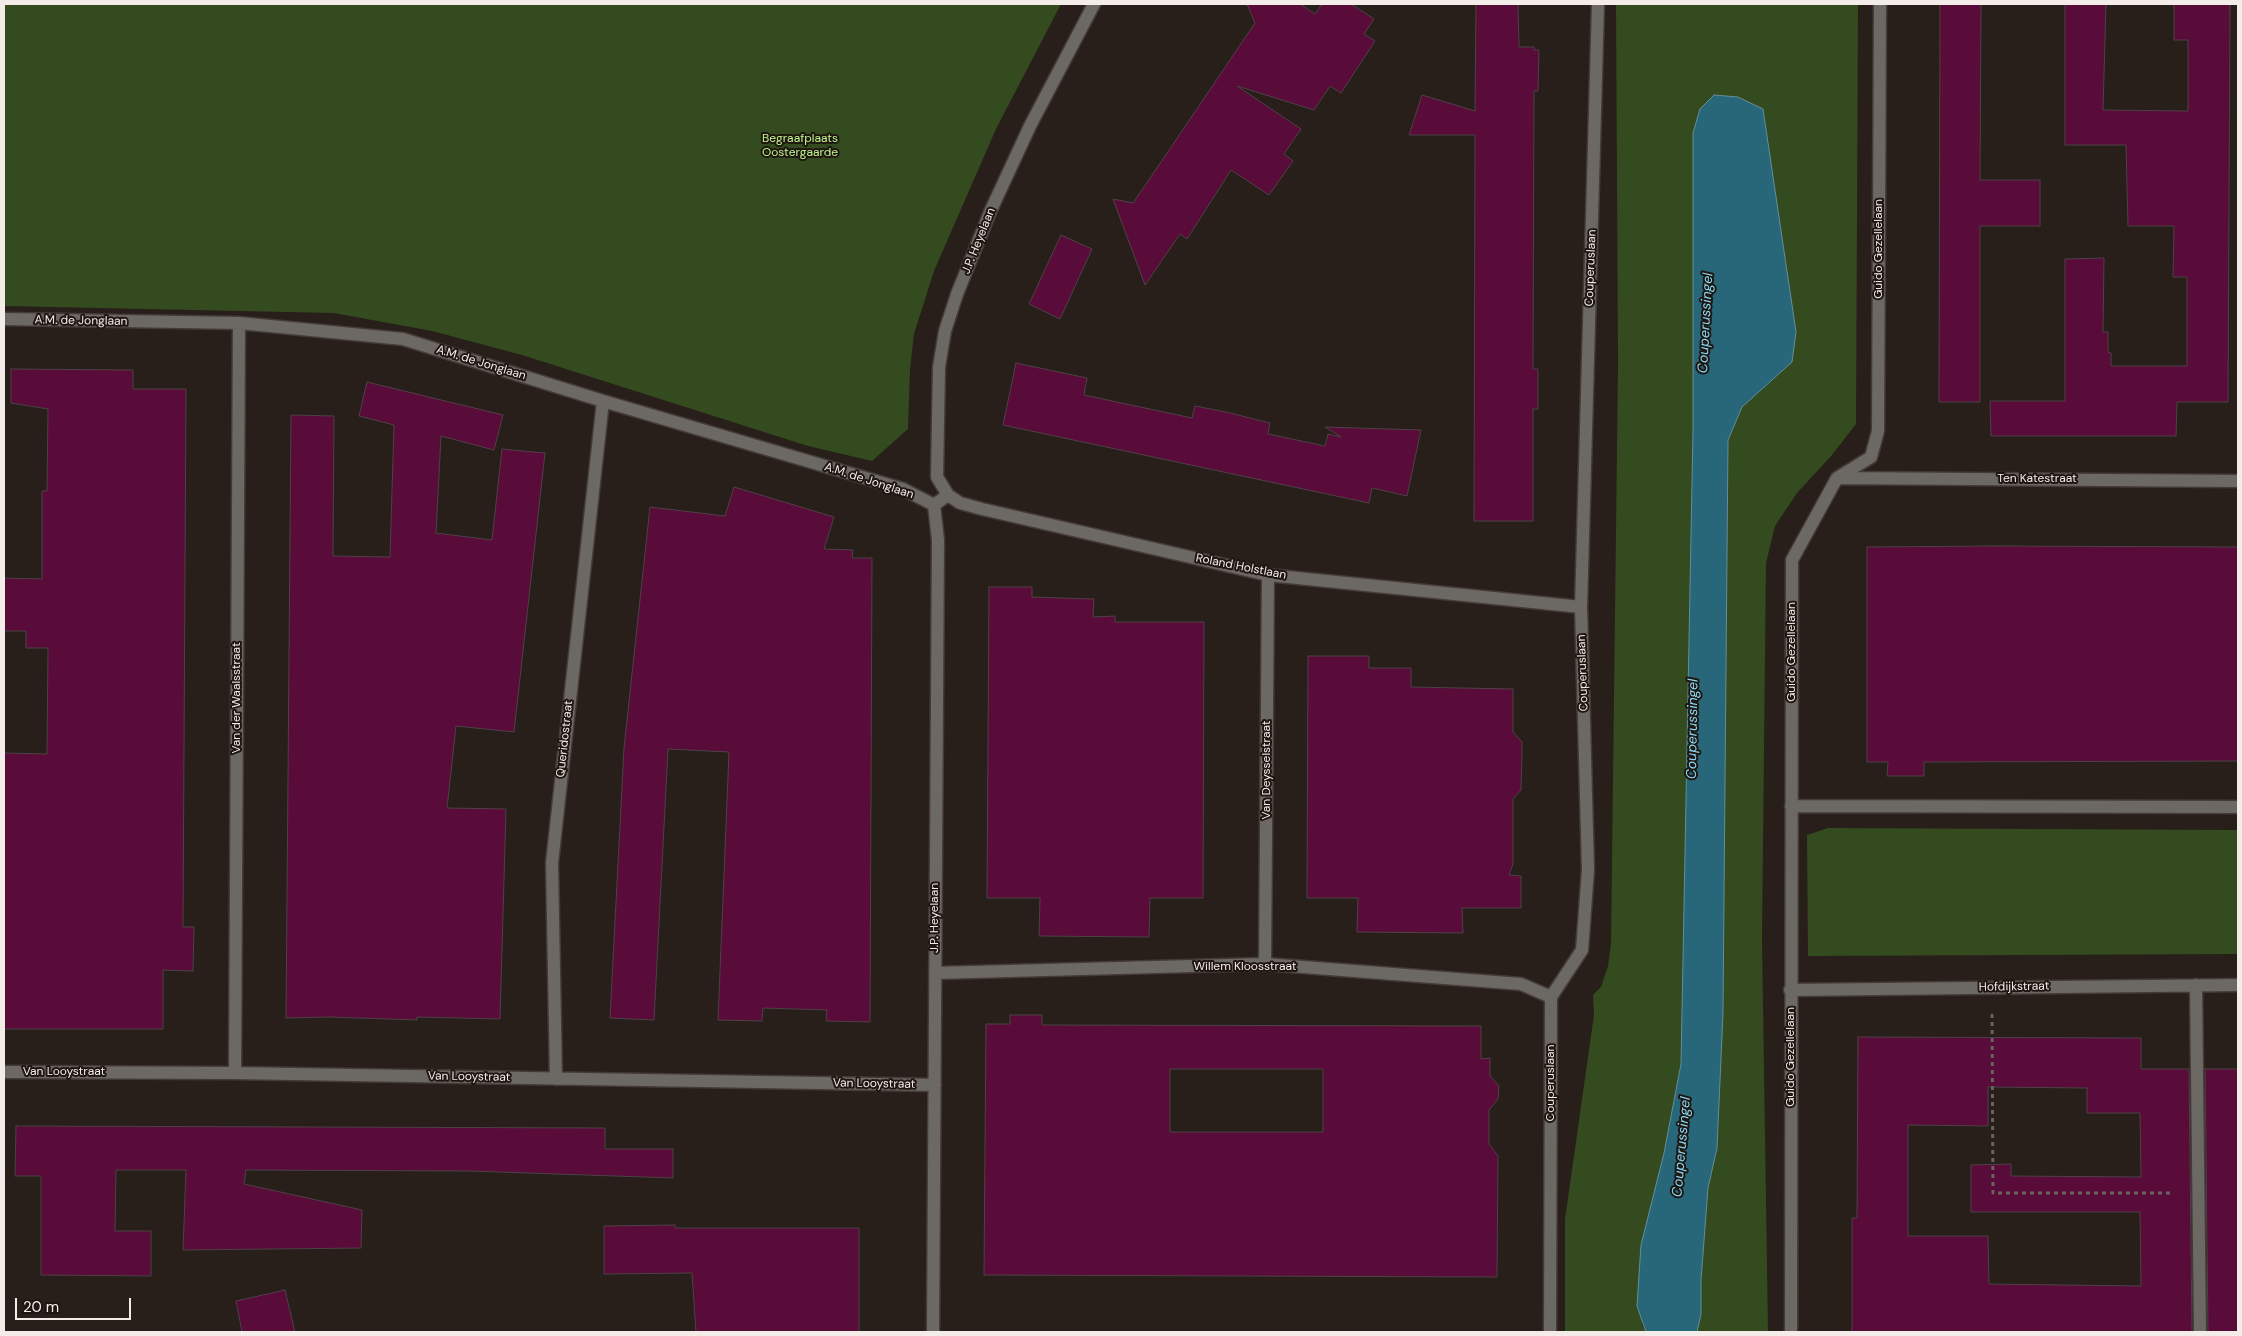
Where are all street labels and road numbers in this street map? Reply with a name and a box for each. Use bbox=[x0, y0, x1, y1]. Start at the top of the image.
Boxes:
street label: Guido Gezellelaan bbox=[1872, 199, 1886, 299]
street label: J.P. Heyelaan bbox=[959, 206, 999, 276]
street label: Couperuslaan bbox=[1582, 229, 1600, 307]
street label: A.M. de Jonglaan bbox=[34, 313, 128, 329]
street label: A.M. de Jonglaan bbox=[434, 343, 528, 383]
street label: A.M. de Jonglaan bbox=[823, 460, 915, 502]
street label: Ten Katestraat bbox=[1997, 472, 2077, 486]
street label: Roland Holstlaan bbox=[1195, 551, 1287, 583]
street label: Guido Gezellelaan bbox=[1785, 602, 1799, 702]
street label: Couperuslaan bbox=[1574, 634, 1592, 712]
street label: Van der Waalsstraat bbox=[230, 642, 244, 754]
street label: Queridostraat bbox=[554, 700, 576, 778]
street label: Van Deysselstraat bbox=[1260, 720, 1274, 820]
street label: J.P. Heyelaan bbox=[928, 883, 942, 953]
street label: Willem Kloosstraat bbox=[1194, 960, 1296, 974]
street label: Hofdijkstraat bbox=[1979, 979, 2049, 995]
street label: Guido Gezellelaan bbox=[1784, 1007, 1798, 1107]
street label: Couperuslaan bbox=[1544, 1045, 1558, 1121]
street label: Van Looystraat bbox=[23, 1065, 105, 1079]
street label: Van Looystraat bbox=[428, 1069, 510, 1085]
street label: Van Looystraat bbox=[833, 1076, 915, 1092]

